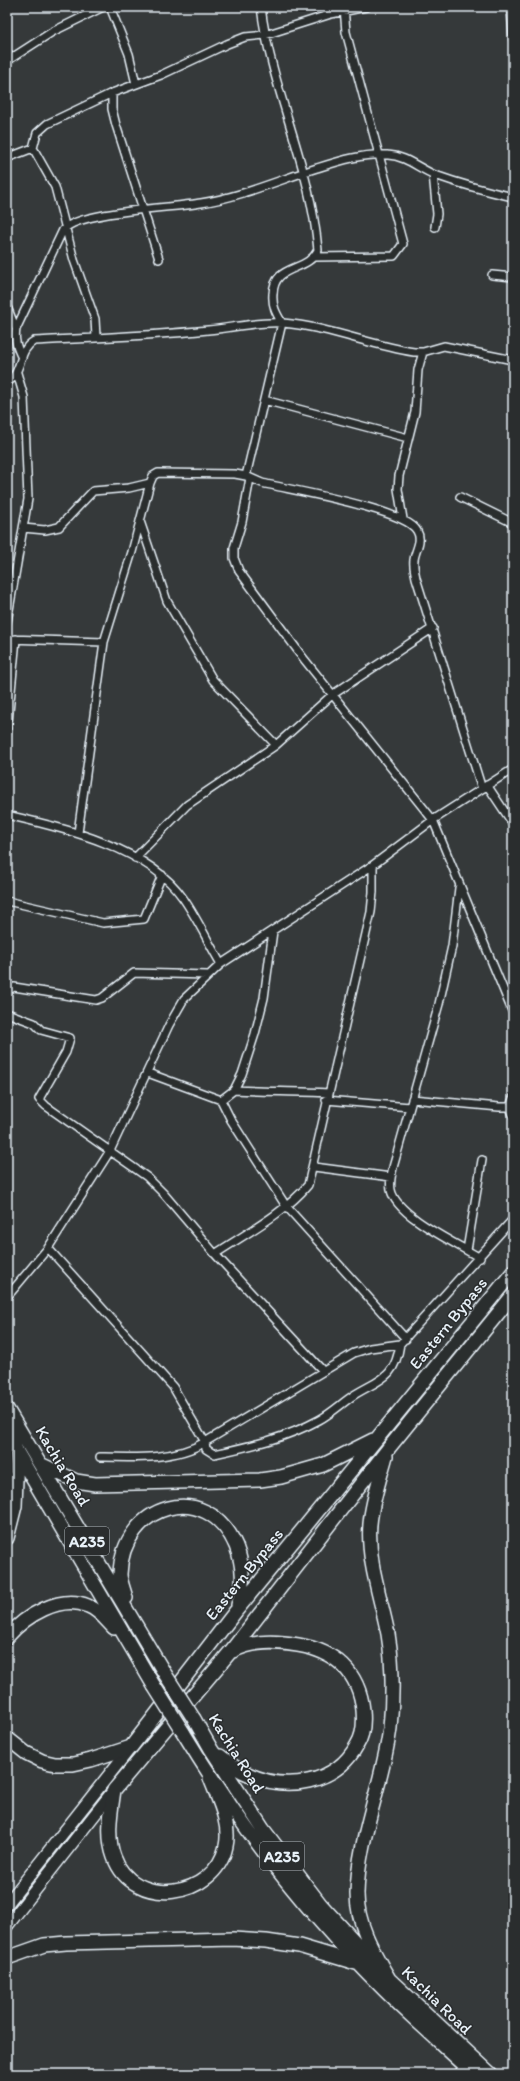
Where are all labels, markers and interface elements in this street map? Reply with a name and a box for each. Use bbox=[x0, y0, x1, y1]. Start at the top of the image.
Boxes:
street label: Eastern Bypass bbox=[405, 1273, 491, 1373]
street label: Kachia Road bbox=[31, 1422, 95, 1510]
street label: Eastern Bypass bbox=[201, 1524, 287, 1624]
road number: A235 bbox=[65, 1527, 109, 1555]
street label: Kachia Road bbox=[205, 1710, 270, 1797]
road number: A235 bbox=[260, 1842, 304, 1870]
street label: Kachia Road bbox=[398, 1962, 477, 2039]

